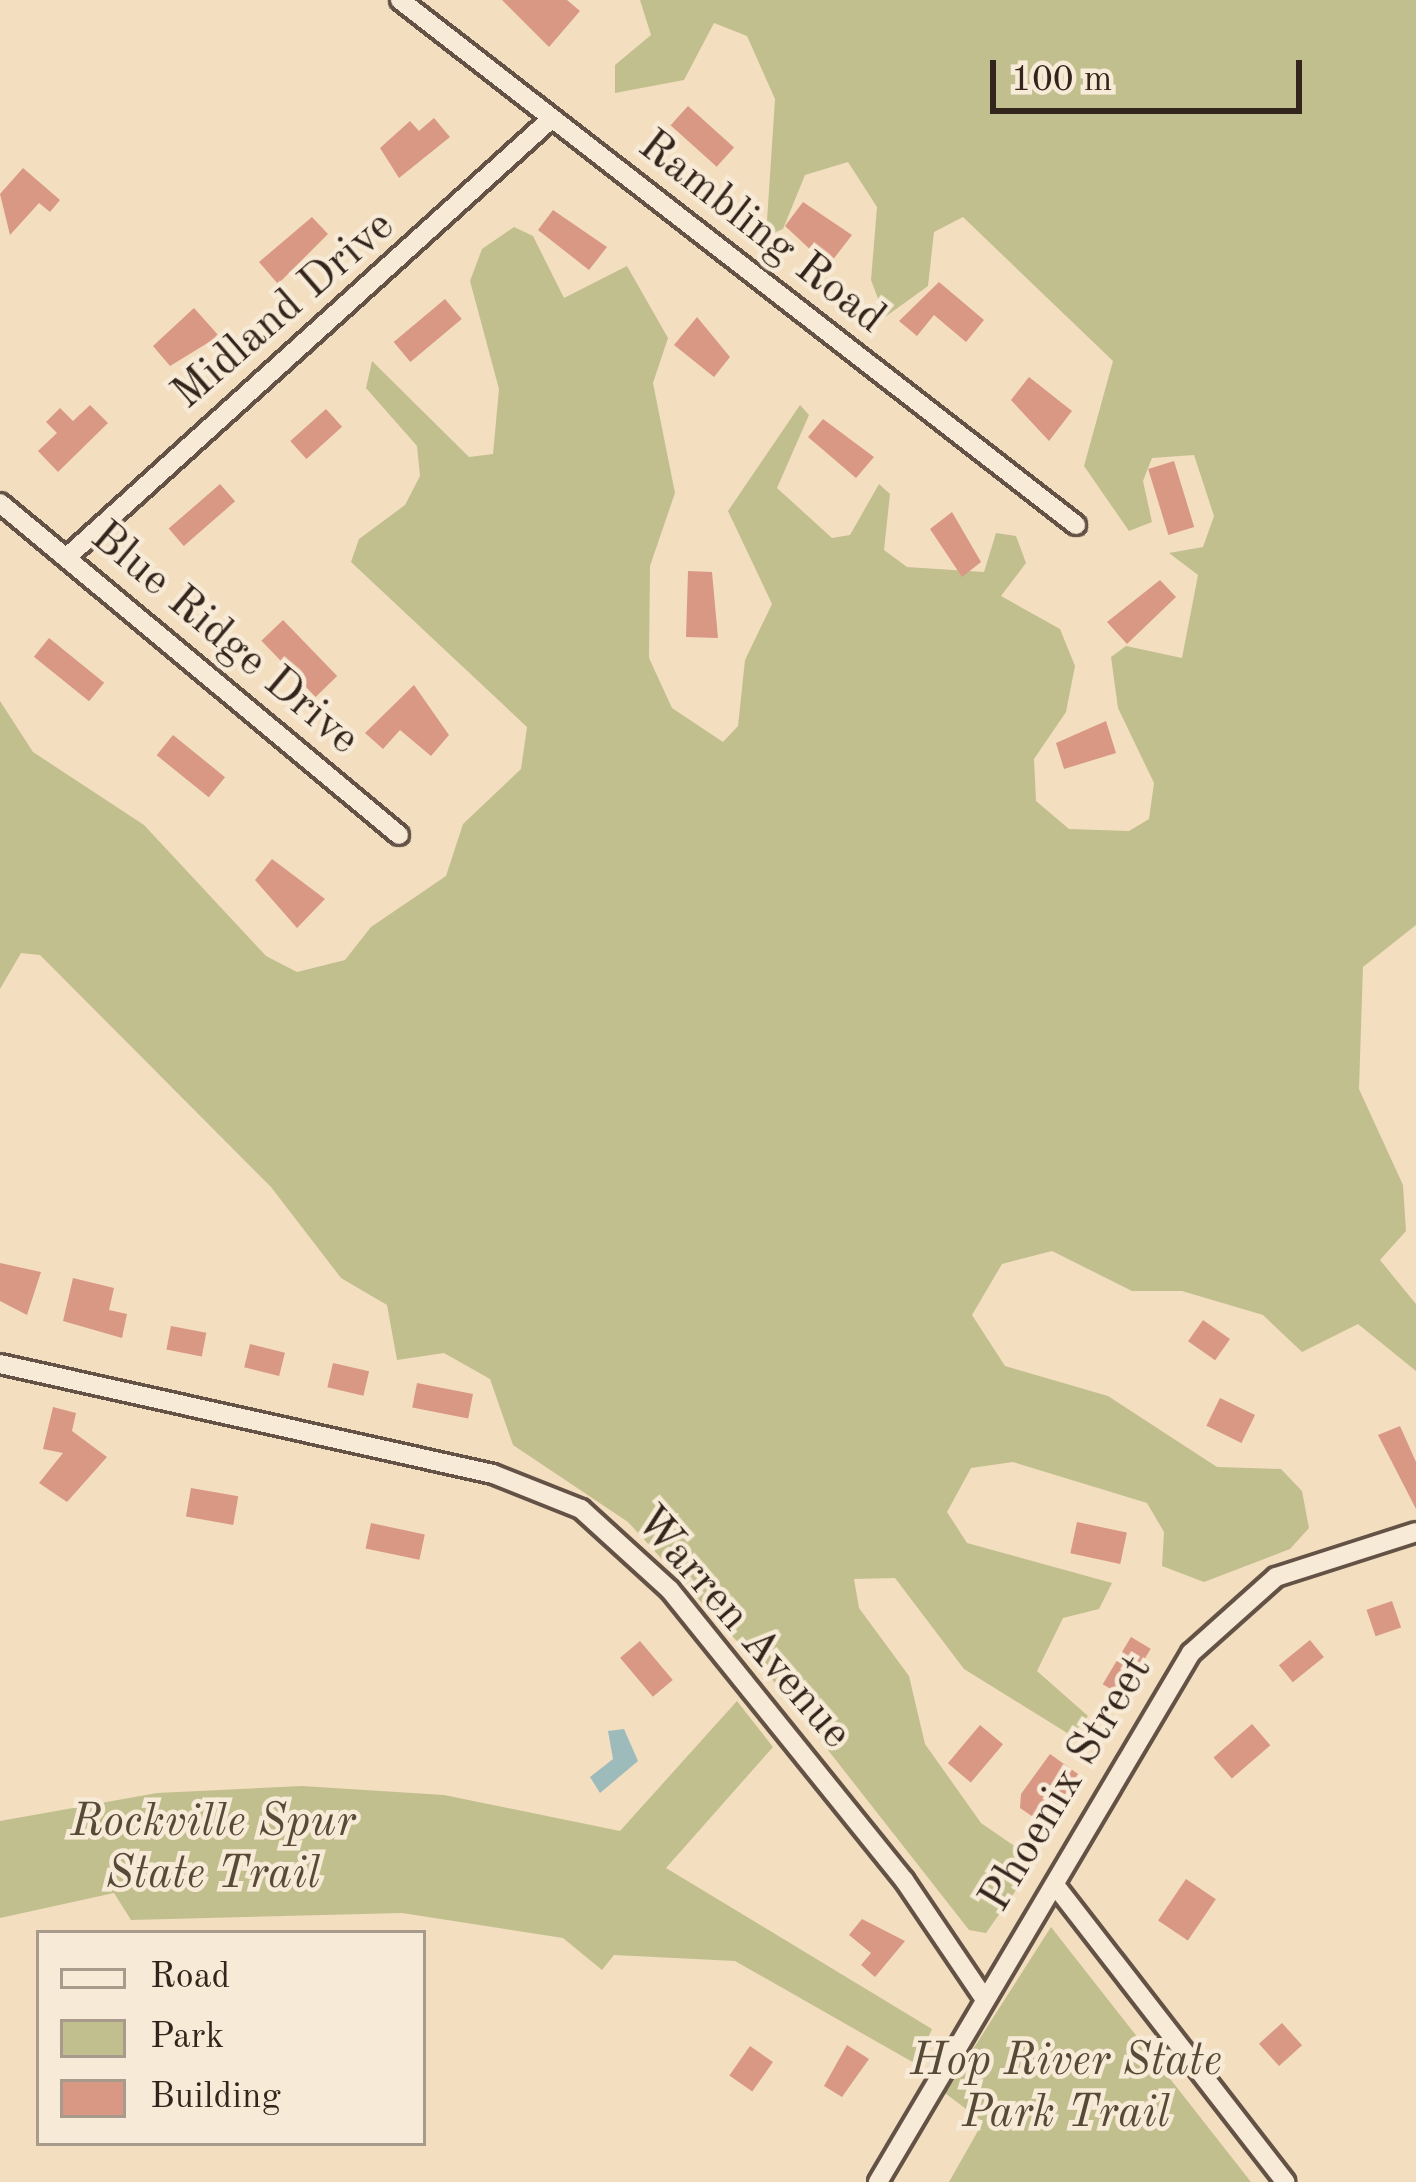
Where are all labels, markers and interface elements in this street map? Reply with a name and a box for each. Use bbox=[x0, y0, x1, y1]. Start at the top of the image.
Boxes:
scale bar bbox=[996, 36, 1308, 110]
text: 100 m bbox=[1011, 63, 1112, 99]
street label: Rambling Road bbox=[627, 120, 895, 346]
street label: Midland Drive bbox=[162, 200, 406, 422]
street label: Blue Ridge Drive bbox=[79, 511, 369, 767]
street label: Warren Avenue bbox=[622, 1496, 862, 1760]
street label: Phoenix Street bbox=[969, 1646, 1165, 1922]
park label: Rockville Spur State Trail bbox=[70, 1797, 356, 1903]
legend bbox=[36, 1930, 426, 2146]
text: Road bbox=[150, 1960, 230, 1996]
text: Park bbox=[150, 2020, 224, 2056]
park label: Hop River State Park Trail bbox=[910, 2036, 1222, 2142]
text: Building bbox=[150, 2080, 281, 2116]

